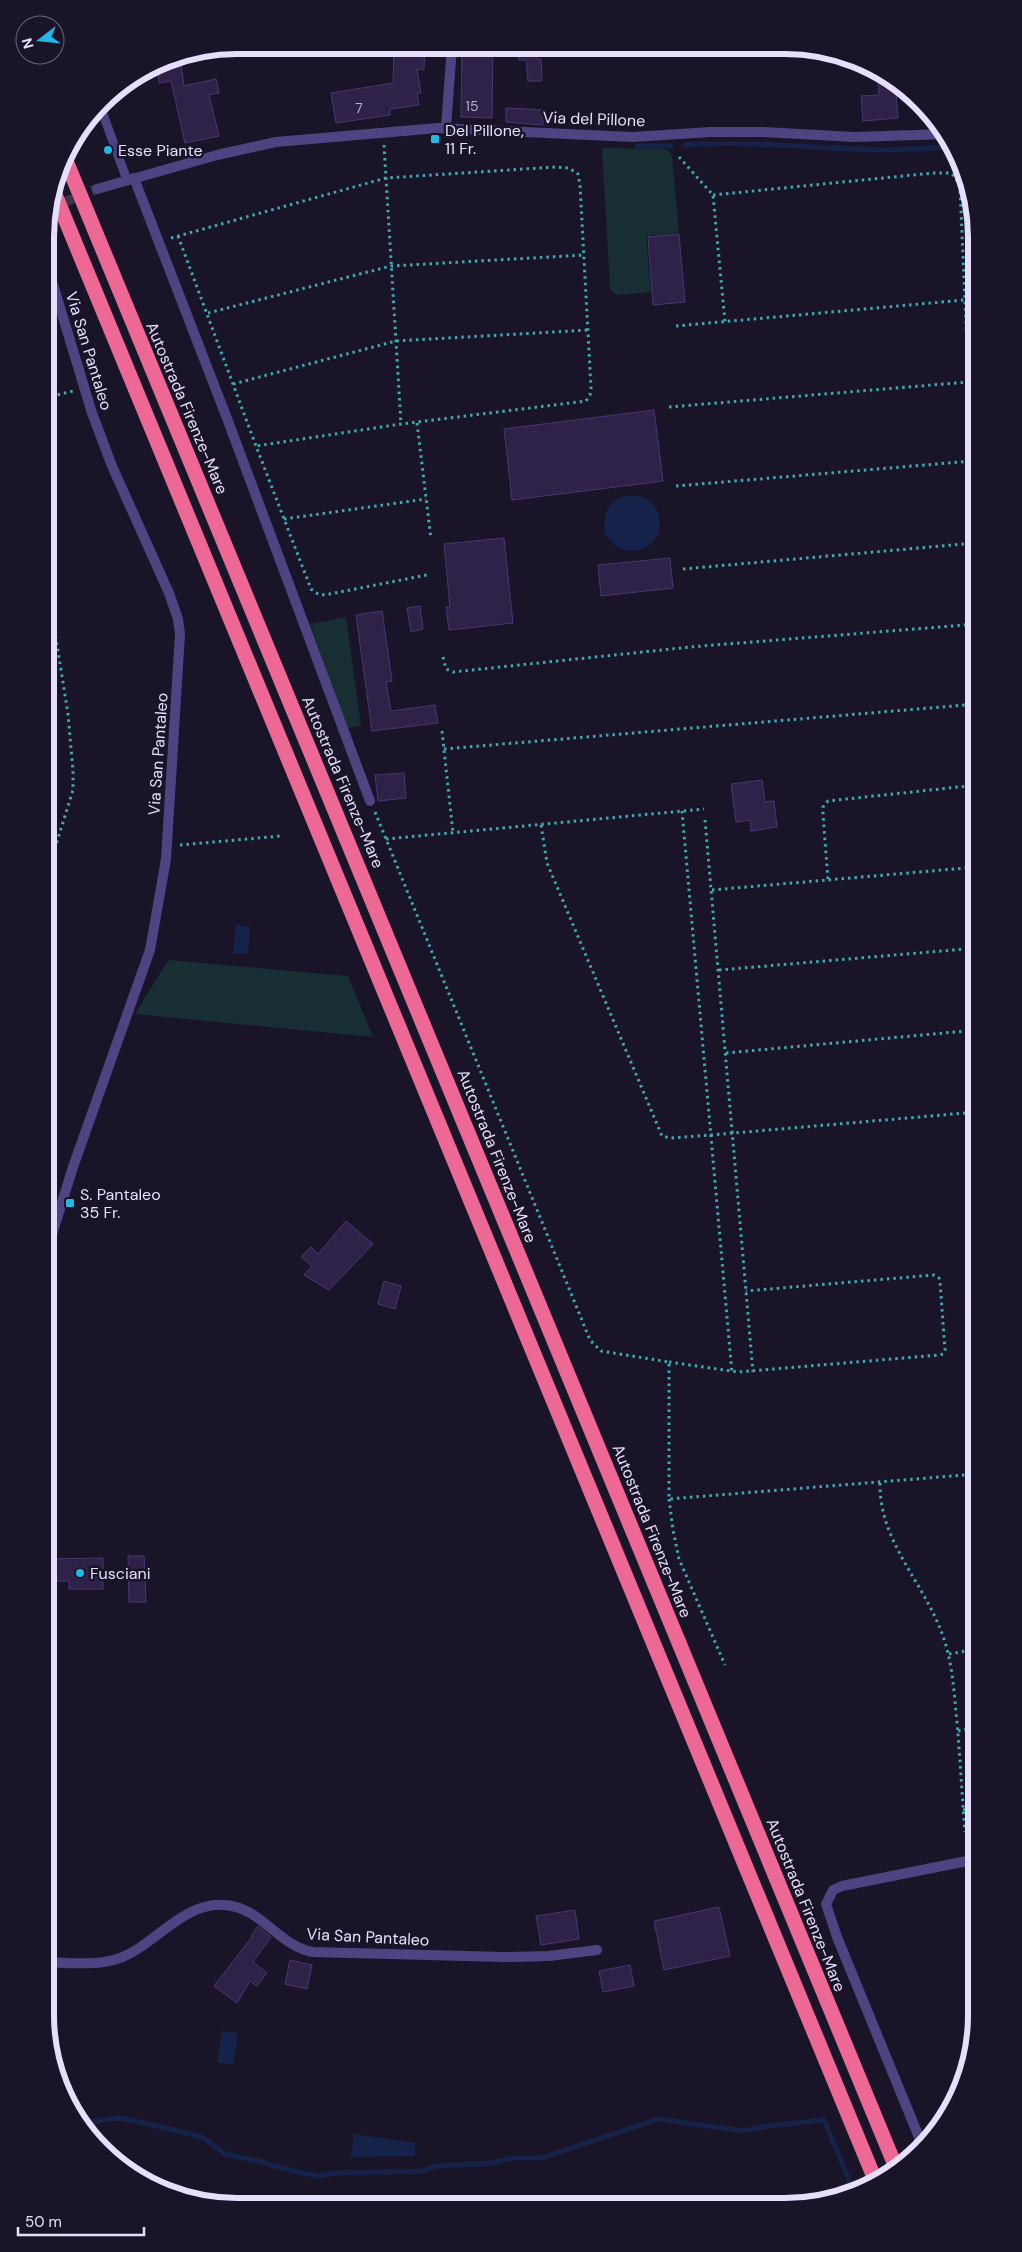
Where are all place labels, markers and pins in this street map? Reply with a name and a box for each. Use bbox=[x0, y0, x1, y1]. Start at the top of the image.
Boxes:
place label: Del Pillone, 11 Fr. bbox=[445, 120, 524, 159]
marker: Del Pillone, 11 Fr. bbox=[429, 133, 441, 145]
place label: Esse Piante bbox=[118, 140, 203, 161]
marker: Esse Piante bbox=[102, 144, 114, 156]
place label: S. Pantaleo 35 Fr. bbox=[80, 1184, 161, 1223]
marker: S. Pantaleo 35 Fr. bbox=[64, 1197, 76, 1209]
place label: Fusciani bbox=[90, 1563, 150, 1584]
marker: Fusciani bbox=[74, 1567, 86, 1579]

